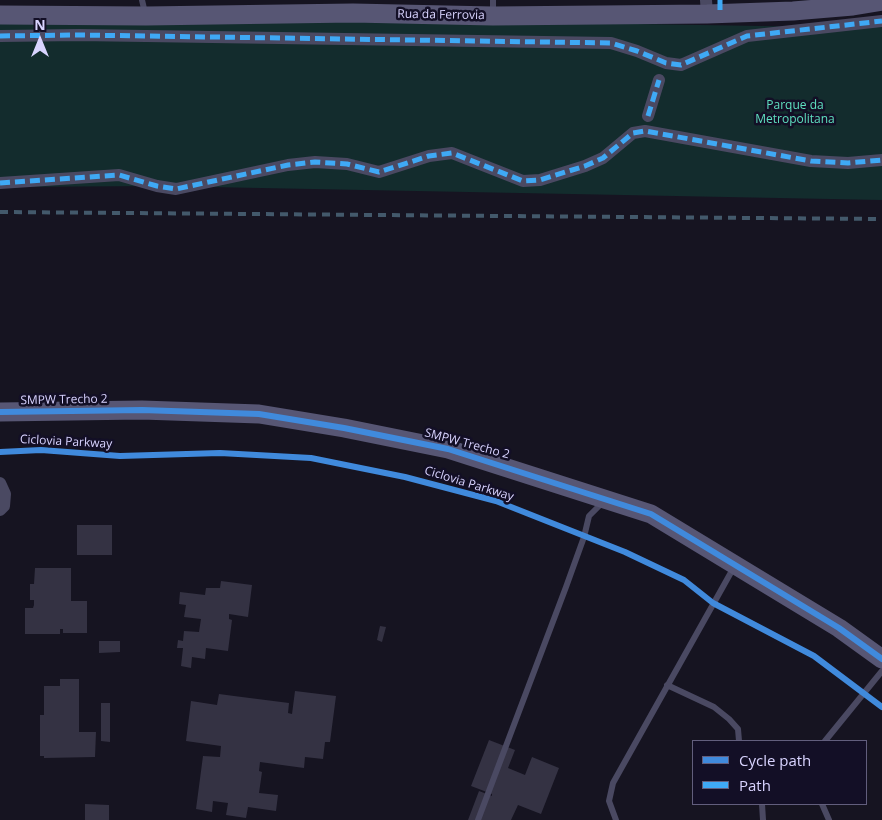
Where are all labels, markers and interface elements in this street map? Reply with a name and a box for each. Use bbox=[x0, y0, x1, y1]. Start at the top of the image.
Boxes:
street label: Rua da Ferrovia bbox=[397, 7, 485, 23]
north arrow bbox=[15, 15, 65, 65]
text: N bbox=[34, 15, 46, 34]
park label: Parque da Metropolitana bbox=[755, 99, 835, 127]
street label: SMPW Trecho 2 bbox=[20, 392, 108, 408]
street label: SMPW Trecho 2 bbox=[423, 426, 511, 462]
street label: Ciclovia Parkway bbox=[19, 432, 113, 452]
street label: Ciclovia Parkway bbox=[423, 464, 515, 504]
legend bbox=[692, 740, 867, 805]
text: Cycle path bbox=[739, 750, 811, 770]
text: Path bbox=[739, 775, 771, 795]

